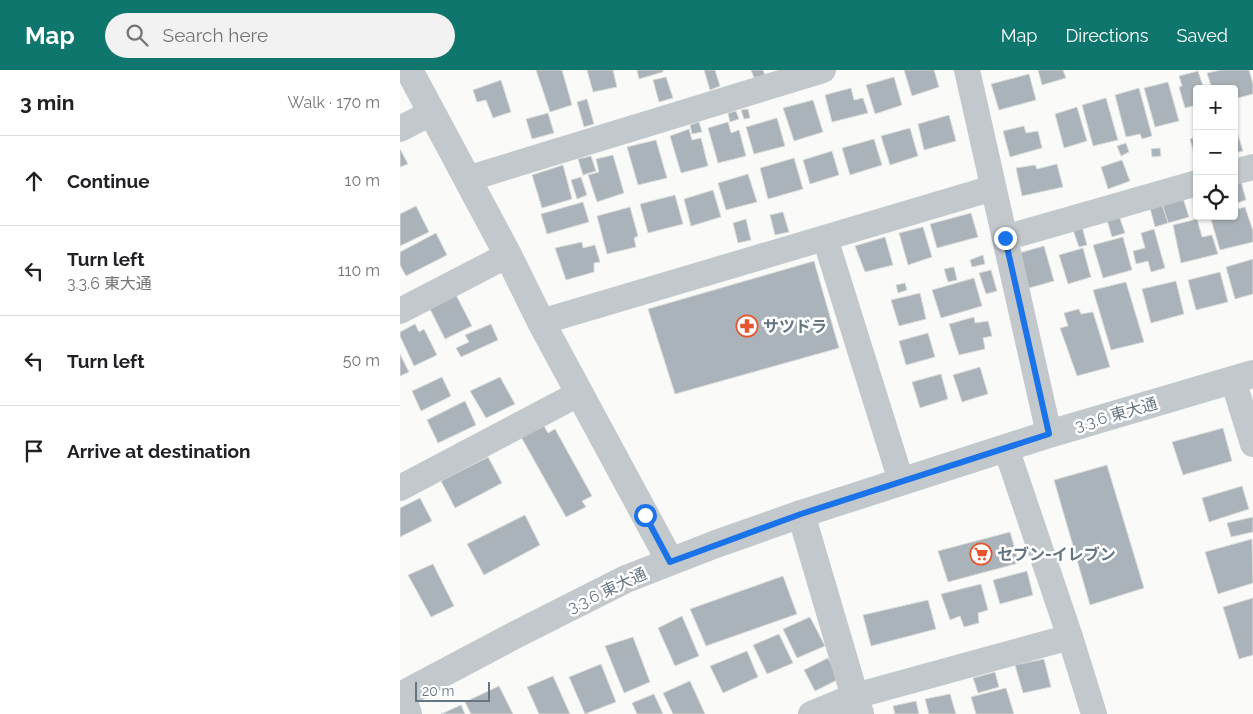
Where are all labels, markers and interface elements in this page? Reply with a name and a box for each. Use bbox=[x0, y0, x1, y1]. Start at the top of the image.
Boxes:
search box bbox=[105, 13, 455, 58]
text: Map bbox=[25, 21, 75, 50]
icon: search bbox=[123, 21, 151, 49]
text: Search here bbox=[163, 24, 268, 46]
text: Map bbox=[1001, 25, 1037, 46]
text: Directions bbox=[1065, 25, 1149, 46]
text: Saved bbox=[1177, 25, 1228, 46]
map controls bbox=[1193, 85, 1238, 220]
button: + bbox=[1193, 85, 1238, 130]
text: 3 min bbox=[20, 90, 74, 115]
text: Walk · 170 m bbox=[288, 93, 380, 112]
button: − bbox=[1193, 130, 1238, 175]
icon: ahead bbox=[20, 167, 48, 195]
text: Continue bbox=[67, 170, 150, 192]
text: 10 m bbox=[345, 171, 380, 190]
button: locate bbox=[1193, 175, 1238, 220]
route end bbox=[994, 227, 1017, 250]
text: Turn left bbox=[67, 248, 144, 270]
icon: left bbox=[20, 257, 48, 285]
text: 110 m bbox=[338, 261, 380, 280]
text: 3.3.6 東大通 bbox=[67, 274, 152, 293]
pharmacy icon: サツドラ bbox=[735, 314, 759, 338]
place label: サツドラ bbox=[763, 317, 827, 336]
icon: left bbox=[20, 347, 48, 375]
text: Turn left bbox=[67, 350, 144, 372]
text: 50 m bbox=[343, 351, 380, 370]
street label: 3.3.6 東大通 bbox=[1073, 394, 1160, 435]
icon: arrive bbox=[20, 437, 48, 465]
text: Arrive at destination bbox=[67, 440, 251, 462]
route start bbox=[634, 504, 657, 527]
supermarket icon: セブン-イレブン bbox=[969, 542, 993, 566]
place label: セブン-イレブン bbox=[997, 545, 1116, 564]
street label: 3.3.6 東大通 bbox=[565, 564, 650, 617]
scale bar bbox=[415, 679, 490, 702]
text: 20 m bbox=[422, 683, 454, 699]

